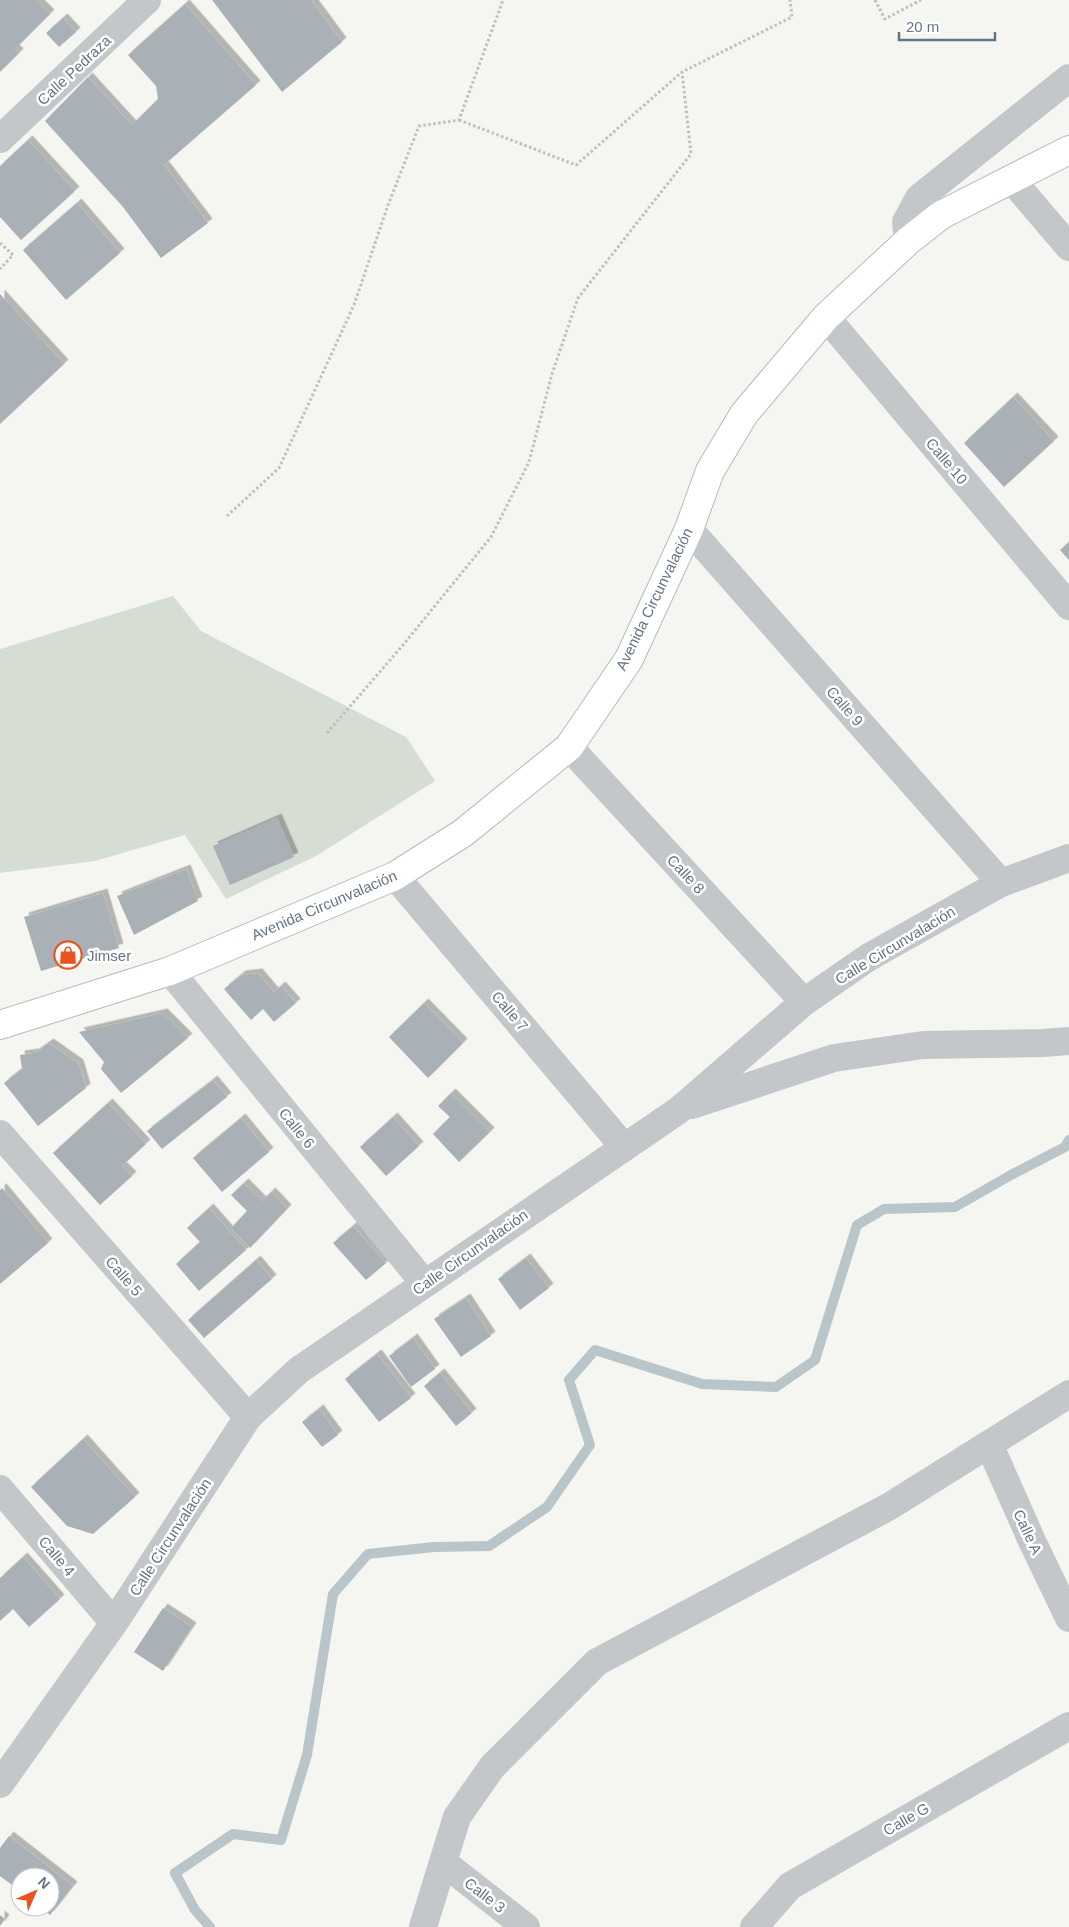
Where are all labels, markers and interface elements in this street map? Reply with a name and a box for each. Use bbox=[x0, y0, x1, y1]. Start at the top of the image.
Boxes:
scale bar bbox=[899, 10, 995, 42]
text: 20 m bbox=[906, 18, 939, 35]
street label: Calle Pedraza bbox=[34, 31, 115, 108]
street label: Calle 10 bbox=[923, 434, 971, 488]
street label: Avenida Circunvalación bbox=[612, 525, 696, 673]
street label: Calle 9 bbox=[823, 683, 867, 729]
street label: Calle 8 bbox=[664, 851, 708, 897]
street label: Avenida Circunvalación bbox=[249, 867, 399, 943]
street label: Calle Circunvalación bbox=[832, 903, 958, 987]
shop icon: Jimser bbox=[53, 940, 83, 970]
place label: Jimser bbox=[87, 947, 131, 964]
street label: Calle 7 bbox=[488, 988, 532, 1034]
street label: Calle 6 bbox=[276, 1105, 318, 1151]
street label: Calle Circunvalación bbox=[409, 1206, 531, 1298]
street label: Calle 5 bbox=[102, 1253, 146, 1299]
street label: Calle Circunvalación bbox=[126, 1475, 214, 1599]
street label: Calle A bbox=[1010, 1507, 1046, 1557]
street label: Calle 4 bbox=[35, 1533, 79, 1579]
street label: Calle G bbox=[880, 1799, 932, 1839]
north arrow bbox=[10, 1867, 60, 1917]
text: N bbox=[35, 1874, 53, 1892]
street label: Calle 3 bbox=[461, 1874, 509, 1916]

